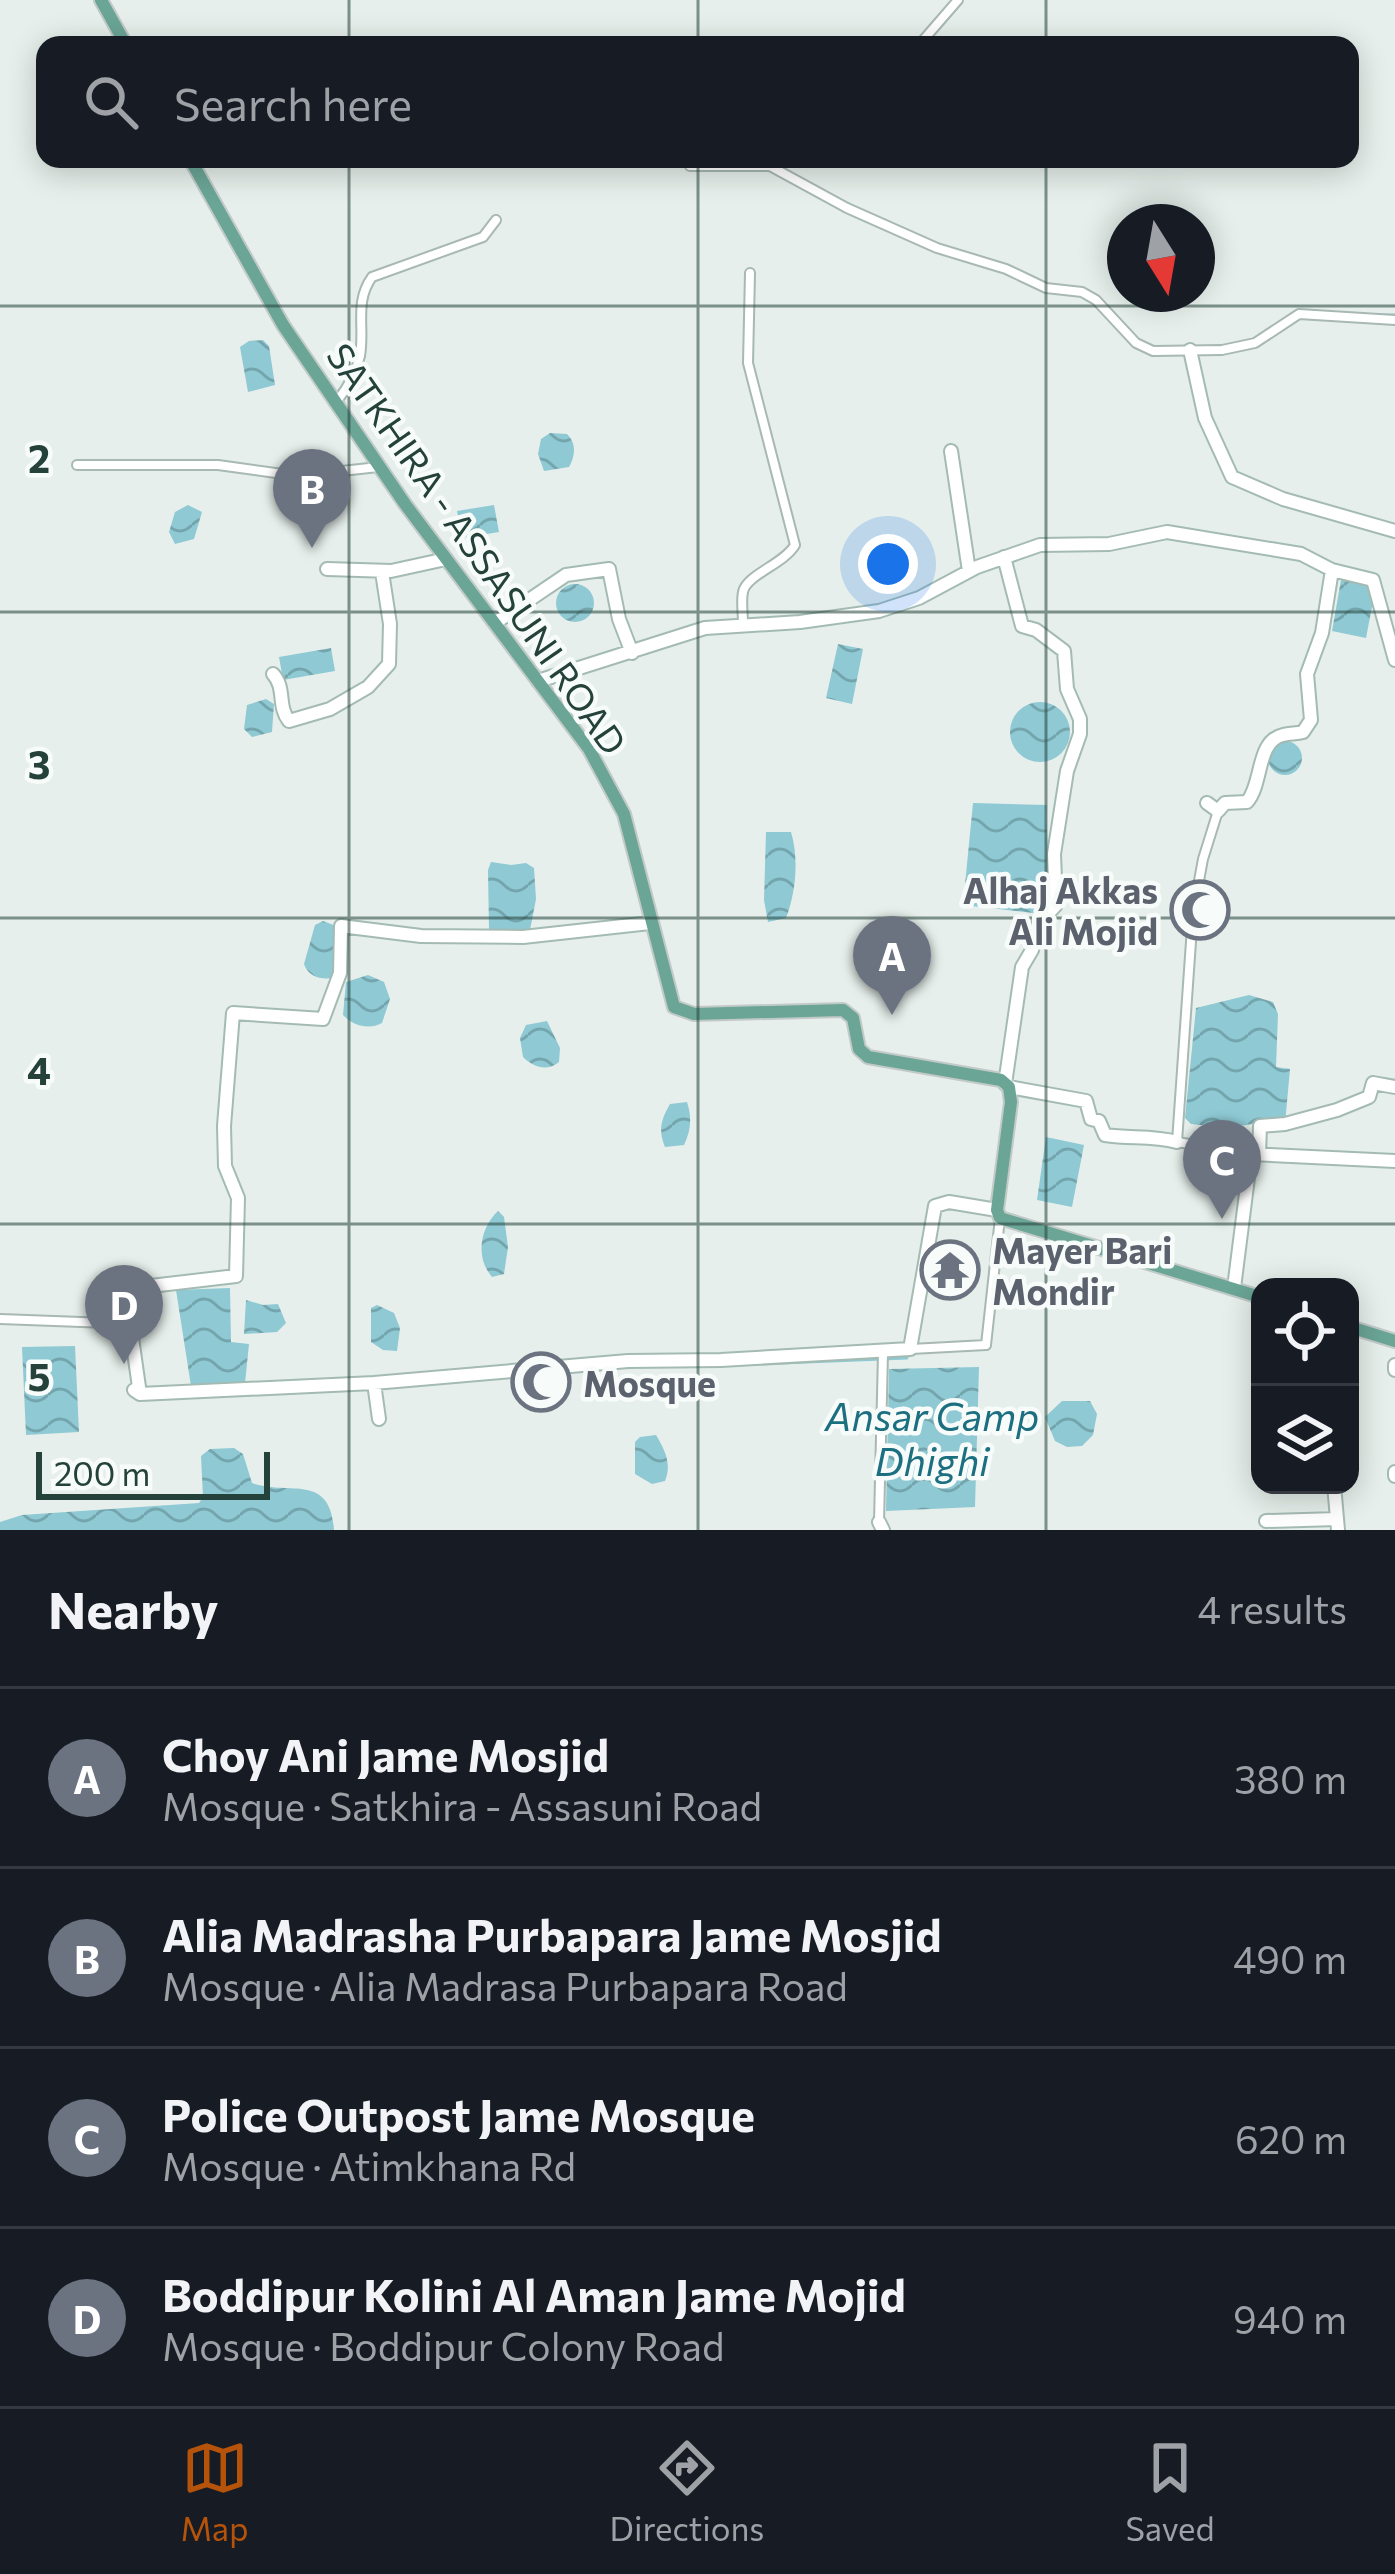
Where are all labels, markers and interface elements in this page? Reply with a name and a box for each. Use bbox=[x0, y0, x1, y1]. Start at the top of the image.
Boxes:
search box bbox=[36, 36, 1359, 168]
icon: search bbox=[78, 69, 144, 135]
text: Search here bbox=[174, 75, 412, 130]
north arrow bbox=[1107, 204, 1215, 312]
street label: SATKHIRA - ASSASUNI ROAD bbox=[319, 334, 637, 762]
text: 2 bbox=[28, 433, 50, 481]
pin: B bbox=[273, 449, 351, 548]
your location bbox=[858, 534, 918, 594]
text: 3 bbox=[28, 739, 50, 787]
place label: Alhaj Akkas Ali Mojid bbox=[963, 867, 1158, 952]
mosque icon: Alhaj Akkas Ali Mojid bbox=[1169, 879, 1231, 941]
pin: A bbox=[853, 916, 931, 1015]
text: 4 bbox=[27, 1045, 51, 1093]
pin: C bbox=[1183, 1120, 1261, 1219]
place label: Mayer Bari Mondir bbox=[992, 1227, 1172, 1312]
temple icon: Mayer Bari Mondir bbox=[919, 1239, 981, 1301]
pin: D bbox=[85, 1265, 163, 1364]
map controls bbox=[1251, 1278, 1359, 1494]
button: locate bbox=[1251, 1278, 1359, 1386]
text: 5 bbox=[28, 1351, 50, 1399]
mosque icon: Mosque bbox=[510, 1351, 572, 1413]
place label: Mosque bbox=[583, 1360, 716, 1404]
button: layers bbox=[1251, 1386, 1359, 1494]
water label: Ansar Camp Dhighi bbox=[824, 1391, 1039, 1484]
scale bar bbox=[36, 1446, 270, 1499]
text: 200 m bbox=[54, 1452, 150, 1493]
text: Nearby bbox=[48, 1577, 218, 1640]
text: 4 results bbox=[1197, 1584, 1347, 1632]
text: Choy Ani Jame Mosjid bbox=[162, 1726, 609, 1781]
text: A bbox=[73, 1754, 101, 1802]
text: 380 m bbox=[1234, 1754, 1347, 1802]
text: Mosque · Satkhira - Assasuni Road bbox=[162, 1781, 762, 1829]
text: Alia Madrasha Purbapara Jame Mosjid bbox=[162, 1906, 942, 1961]
text: B bbox=[74, 1934, 100, 1982]
text: 490 m bbox=[1233, 1934, 1347, 1982]
text: Mosque · Alia Madrasa Purbapara Road bbox=[162, 1961, 848, 2009]
text: Police Outpost Jame Mosque bbox=[162, 2086, 755, 2141]
text: C bbox=[74, 2114, 100, 2162]
text: 620 m bbox=[1235, 2114, 1347, 2162]
text: Mosque · Atimkhana Rd bbox=[162, 2141, 576, 2189]
text: Boddipur Kolini Al Aman Jame Mojid bbox=[162, 2266, 906, 2321]
text: D bbox=[73, 2294, 101, 2342]
text: 940 m bbox=[1233, 2294, 1347, 2342]
text: Mosque · Boddipur Colony Road bbox=[162, 2321, 724, 2369]
tab: Map bbox=[181, 2435, 249, 2548]
tab: Directions bbox=[610, 2435, 764, 2548]
tab: Saved bbox=[1125, 2435, 1214, 2548]

